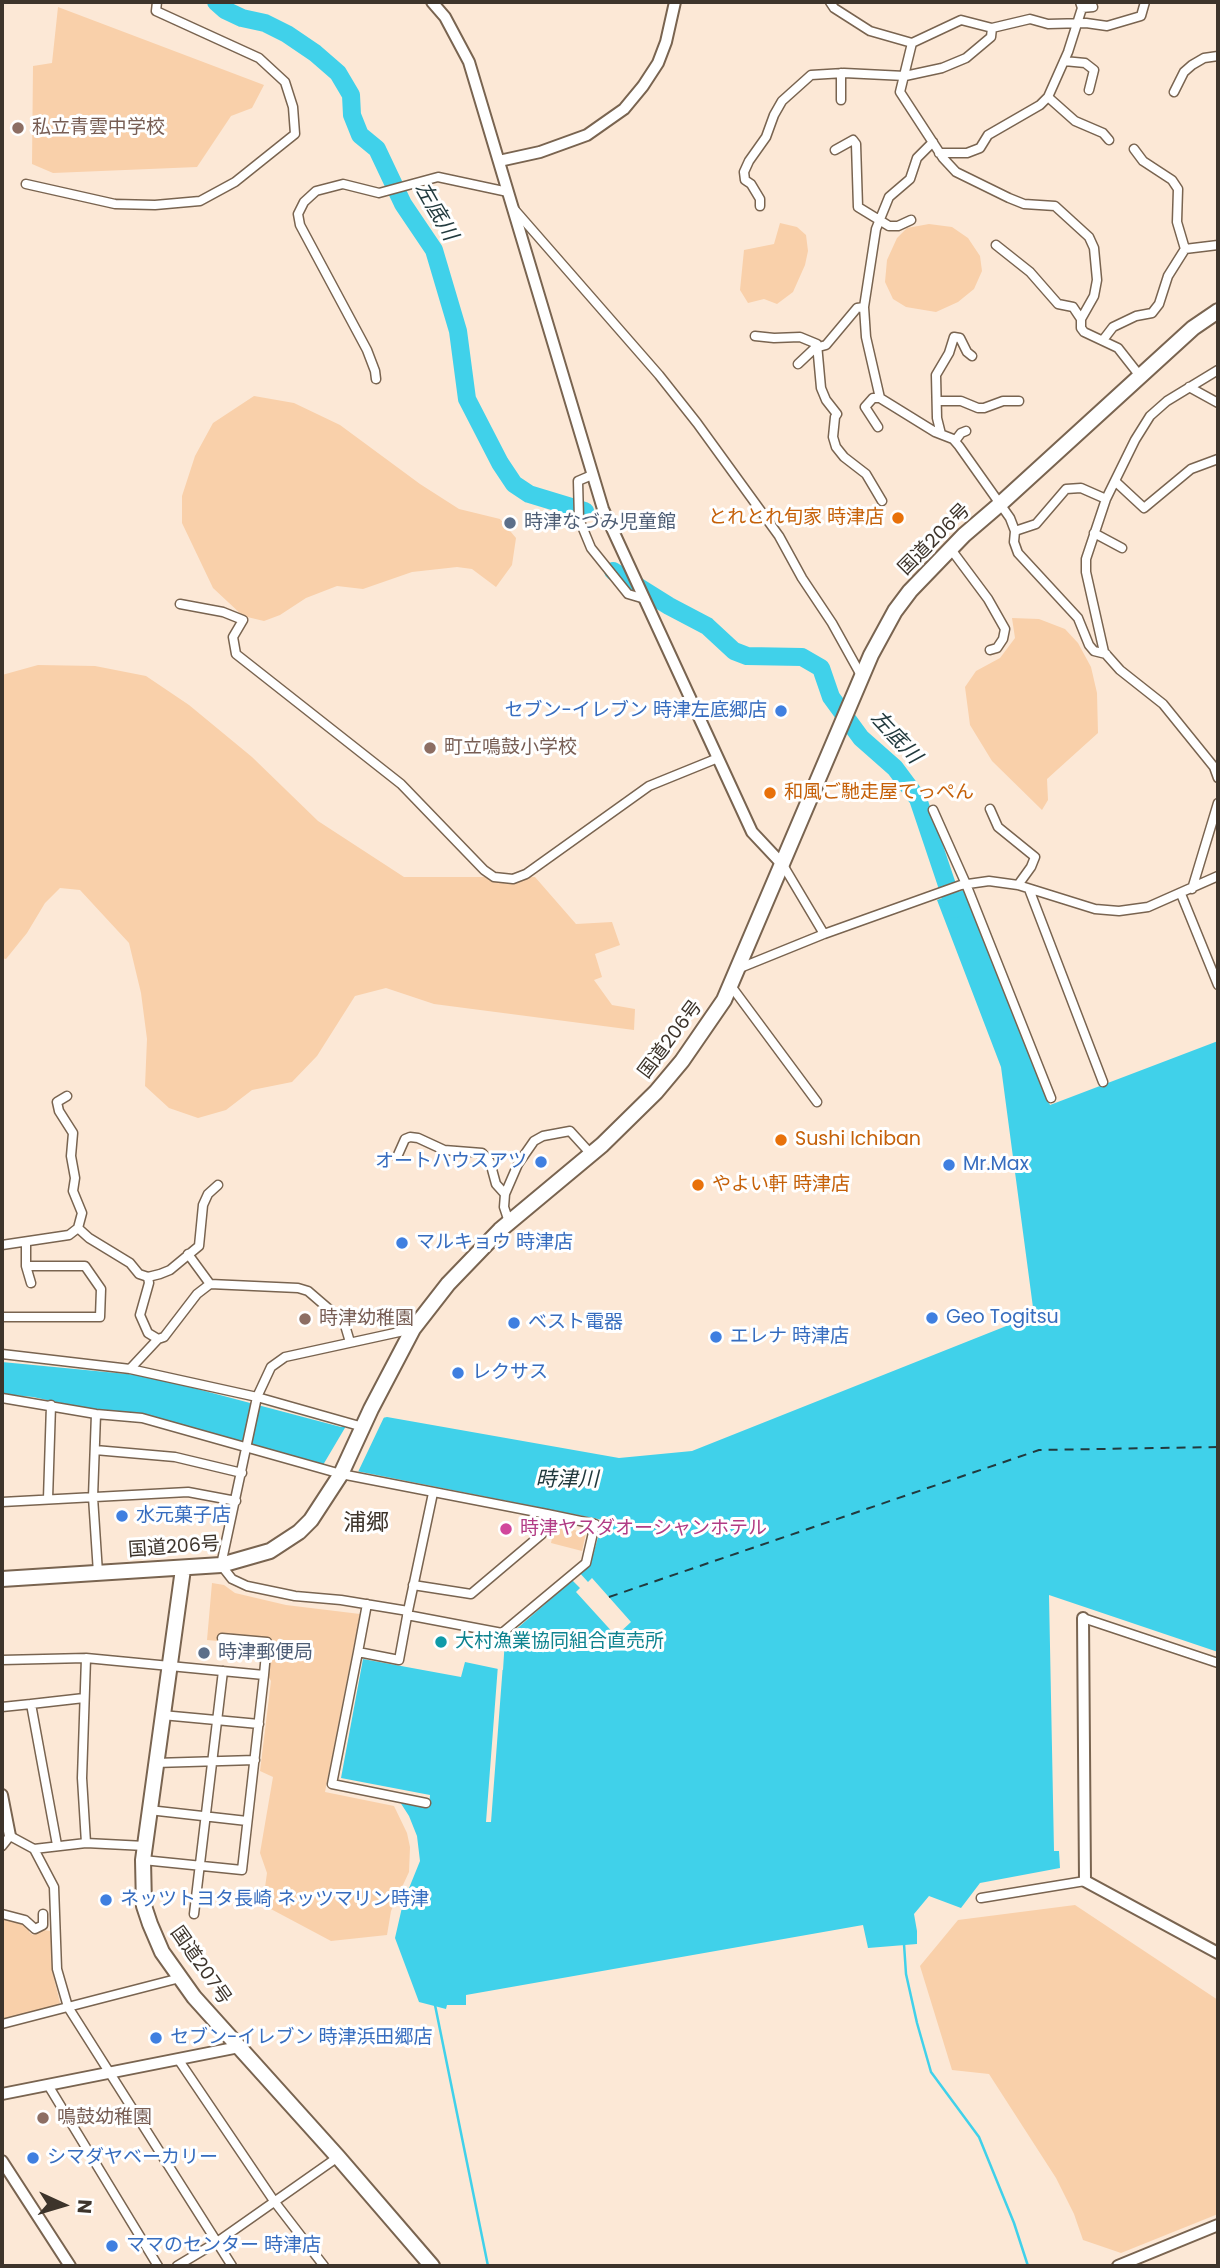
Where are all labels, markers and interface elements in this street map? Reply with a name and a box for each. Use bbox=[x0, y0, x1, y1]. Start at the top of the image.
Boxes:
place label: 私立青雲中学校 bbox=[32, 117, 165, 139]
marker: 私立青雲中学校 bbox=[10, 120, 26, 136]
water label: 左底川 bbox=[408, 178, 462, 246]
street label: 国道206号 bbox=[894, 499, 976, 581]
place label: とれとれ旬家 時津店 bbox=[708, 507, 884, 529]
marker: とれとれ旬家 時津店 bbox=[890, 510, 906, 526]
place label: 時津なづみ児童館 bbox=[524, 512, 676, 534]
marker: 時津なづみ児童館 bbox=[502, 515, 518, 531]
place label: セブン-イレブン 時津左底郷店 bbox=[504, 700, 767, 722]
marker: セブン-イレブン 時津左底郷店 bbox=[773, 703, 789, 719]
water label: 左底川 bbox=[864, 706, 926, 770]
place label: 町立鳴鼓小学校 bbox=[444, 737, 577, 759]
marker: 町立鳴鼓小学校 bbox=[422, 740, 438, 756]
place label: 和風ご馳走屋てっぺん bbox=[784, 782, 974, 804]
marker: 和風ご馳走屋てっぺん bbox=[762, 785, 778, 801]
street label: 国道206号 bbox=[634, 996, 708, 1084]
place label: Sushi Ichiban bbox=[795, 1129, 921, 1151]
marker: Sushi Ichiban bbox=[773, 1132, 789, 1148]
place label: オートハウスアツ bbox=[375, 1151, 527, 1173]
marker: オートハウスアツ bbox=[533, 1154, 549, 1170]
place label: Mr.Max bbox=[963, 1154, 1029, 1176]
marker: Mr.Max bbox=[941, 1157, 957, 1173]
place label: やよい軒 時津店 bbox=[712, 1174, 850, 1196]
marker: やよい軒 時津店 bbox=[690, 1177, 706, 1193]
place label: マルキョウ 時津店 bbox=[416, 1232, 573, 1254]
marker: マルキョウ 時津店 bbox=[394, 1235, 410, 1251]
place label: Geo Togitsu bbox=[946, 1307, 1059, 1329]
place label: 時津幼稚園 bbox=[319, 1308, 414, 1330]
marker: Geo Togitsu bbox=[924, 1310, 940, 1326]
marker: 時津幼稚園 bbox=[297, 1311, 313, 1327]
place label: ベスト電器 bbox=[528, 1312, 623, 1334]
marker: ベスト電器 bbox=[506, 1315, 522, 1331]
place label: エレナ 時津店 bbox=[730, 1326, 849, 1348]
marker: エレナ 時津店 bbox=[708, 1329, 724, 1345]
place label: レクサス bbox=[472, 1362, 548, 1384]
marker: レクサス bbox=[450, 1365, 466, 1381]
water label: 時津川 bbox=[536, 1468, 598, 1494]
place label: 水元菓子店 bbox=[136, 1505, 231, 1527]
marker: 水元菓子店 bbox=[114, 1508, 130, 1524]
district label: 浦郷 bbox=[343, 1510, 389, 1538]
place label: 時津ヤスダオーシャンホテル bbox=[520, 1518, 767, 1540]
marker: 時津ヤスダオーシャンホテル bbox=[498, 1521, 514, 1537]
street label: 国道206号 bbox=[127, 1533, 221, 1563]
place label: 大村漁業協同組合直売所 bbox=[455, 1631, 664, 1653]
marker: 大村漁業協同組合直売所 bbox=[433, 1634, 449, 1650]
place label: 時津郵便局 bbox=[218, 1642, 313, 1664]
marker: 時津郵便局 bbox=[196, 1645, 212, 1661]
place label: ネッツトヨタ長崎 ネッツマリン時津 bbox=[120, 1889, 429, 1911]
marker: ネッツトヨタ長崎 ネッツマリン時津 bbox=[98, 1892, 114, 1908]
street label: 国道207号 bbox=[165, 1923, 235, 2009]
place label: セブン-イレブン 時津浜田郷店 bbox=[170, 2027, 433, 2049]
marker: セブン-イレブン 時津浜田郷店 bbox=[148, 2030, 164, 2046]
place label: 鳴鼓幼稚園 bbox=[57, 2107, 152, 2129]
marker: 鳴鼓幼稚園 bbox=[35, 2110, 51, 2126]
place label: シマダヤベーカリー bbox=[47, 2147, 218, 2169]
marker: シマダヤベーカリー bbox=[25, 2150, 41, 2166]
north arrow bbox=[28, 2170, 98, 2240]
text: N bbox=[70, 2198, 98, 2215]
place label: ママのセンター 時津店 bbox=[126, 2235, 321, 2257]
marker: ママのセンター 時津店 bbox=[104, 2238, 120, 2254]

